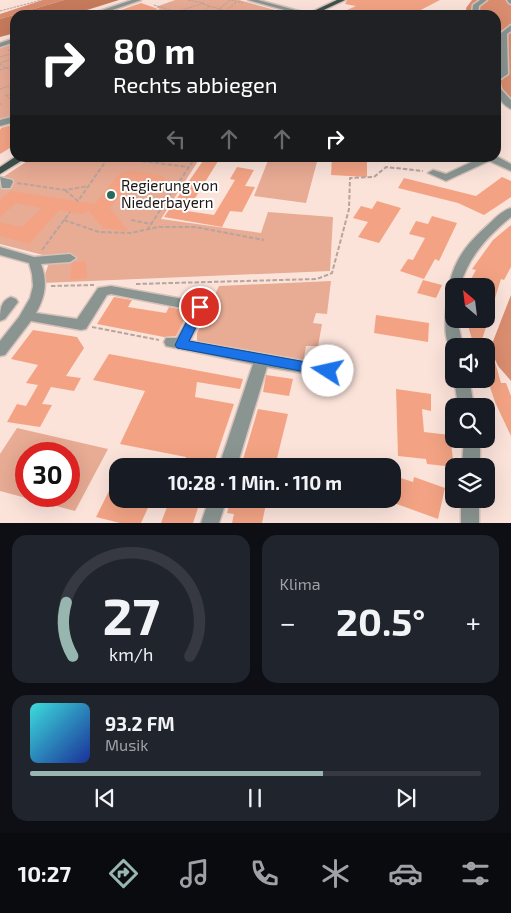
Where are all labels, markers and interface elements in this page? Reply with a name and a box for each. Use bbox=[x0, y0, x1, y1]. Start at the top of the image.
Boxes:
text: 80 m bbox=[113, 29, 195, 71]
icon: right bbox=[30, 30, 95, 95]
text: Rechts abbiegen bbox=[113, 71, 278, 97]
icon: left bbox=[162, 125, 190, 153]
icon: ahead bbox=[215, 125, 243, 153]
icon: ahead bbox=[268, 125, 296, 153]
icon: right bbox=[321, 125, 349, 153]
place label: Regierung von Niederbayern bbox=[121, 176, 218, 211]
marker: Regierung von Niederbayern bbox=[105, 189, 117, 201]
north arrow bbox=[445, 278, 495, 328]
map controls bbox=[445, 278, 495, 508]
pin bbox=[179, 286, 221, 328]
icon: arrive bbox=[186, 293, 214, 321]
button: sound bbox=[445, 338, 495, 388]
position arrow bbox=[301, 344, 353, 396]
button: search bbox=[445, 398, 495, 448]
speed limit sign: 30 bbox=[15, 442, 80, 507]
button: layers bbox=[445, 458, 495, 508]
text: 10:28 · 1 Min. · 110 m bbox=[168, 471, 342, 494]
text: Klima bbox=[280, 574, 320, 593]
text: 27 bbox=[102, 583, 160, 645]
text: 20.5° bbox=[336, 598, 425, 644]
text: − bbox=[280, 605, 296, 639]
text: + bbox=[466, 605, 481, 639]
text: km/h bbox=[109, 643, 153, 665]
text: 93.2 FM bbox=[105, 712, 175, 735]
text: Musik bbox=[105, 735, 148, 754]
icon: previous bbox=[91, 784, 119, 812]
icon: pause bbox=[241, 784, 269, 812]
icon: next bbox=[392, 784, 420, 812]
icon: directions bbox=[106, 856, 141, 891]
icon: music bbox=[177, 856, 212, 891]
icon: phone bbox=[247, 856, 282, 891]
icon: climate bbox=[318, 856, 353, 891]
icon: car bbox=[388, 856, 423, 891]
icon: filters bbox=[458, 856, 493, 891]
text: 10:27 bbox=[18, 860, 71, 886]

